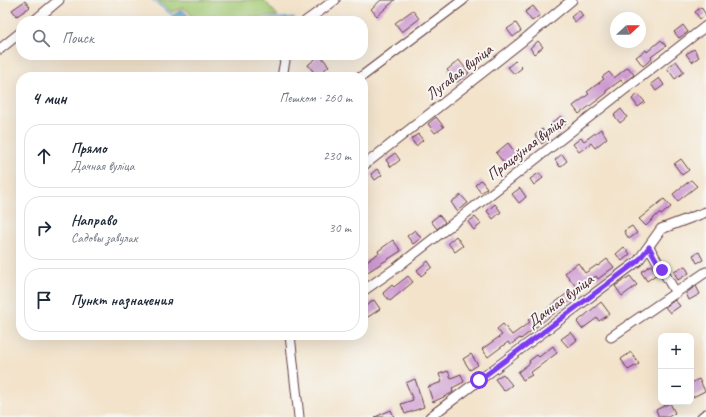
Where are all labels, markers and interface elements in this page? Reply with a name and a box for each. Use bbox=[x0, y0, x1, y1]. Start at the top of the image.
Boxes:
north arrow bbox=[610, 12, 646, 48]
search box bbox=[16, 16, 368, 60]
icon: search bbox=[30, 27, 52, 49]
text: Поиск bbox=[62, 29, 94, 48]
street label: Лугавая вуліца bbox=[422, 39, 497, 104]
text: 4 мин bbox=[32, 88, 67, 109]
text: Пешком · 260 m bbox=[279, 90, 352, 106]
street label: Працоўная вуліца bbox=[483, 110, 570, 185]
text: Прямо bbox=[71, 139, 107, 158]
icon: ahead bbox=[33, 145, 55, 167]
text: 230 m bbox=[323, 148, 351, 164]
text: Дачная вуліца bbox=[71, 158, 135, 174]
text: Направо bbox=[71, 211, 117, 230]
icon: right bbox=[33, 217, 55, 239]
text: 30 m bbox=[329, 220, 351, 236]
text: Садовы завулак bbox=[71, 230, 138, 246]
route end bbox=[653, 261, 671, 279]
street label: Дачная вуліца bbox=[523, 269, 598, 333]
icon: arrive bbox=[33, 289, 55, 311]
text: Пункт назначения bbox=[71, 291, 173, 310]
map controls bbox=[658, 333, 694, 405]
button: + bbox=[658, 333, 694, 369]
button: − bbox=[658, 369, 694, 405]
route start bbox=[470, 371, 488, 389]

